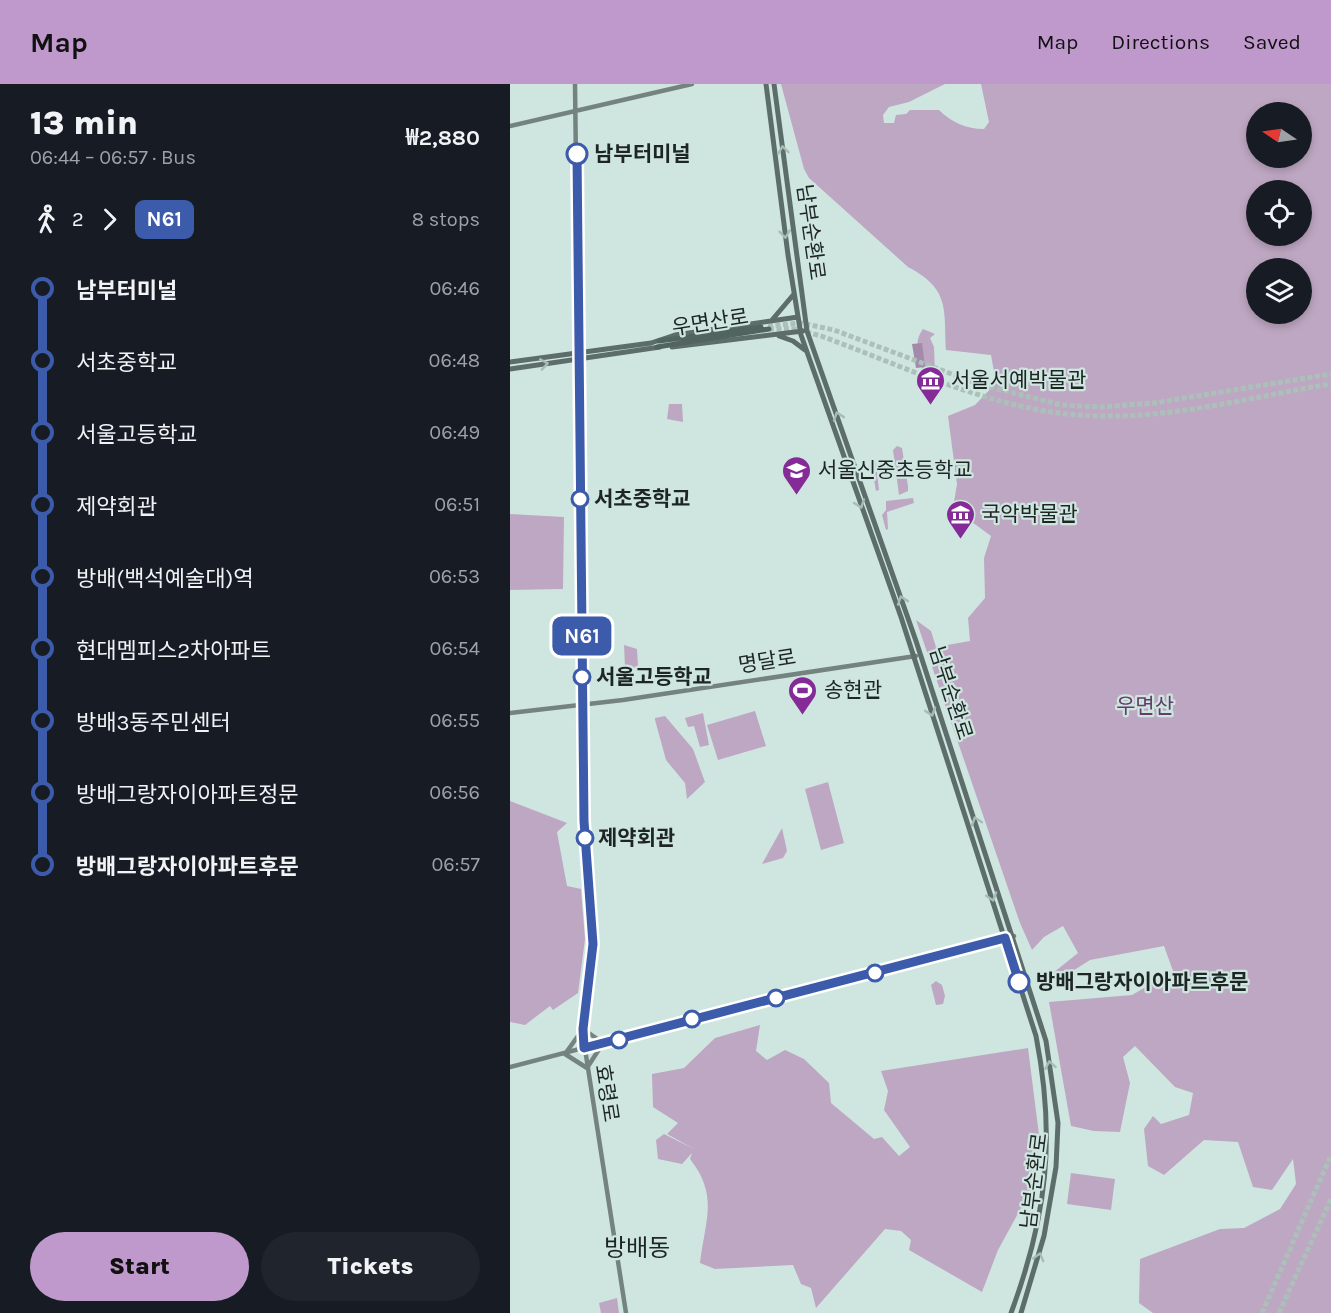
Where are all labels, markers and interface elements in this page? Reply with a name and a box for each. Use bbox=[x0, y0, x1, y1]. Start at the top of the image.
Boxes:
text: Map bbox=[30, 26, 88, 59]
text: Map bbox=[1037, 30, 1078, 54]
text: Directions bbox=[1111, 30, 1210, 54]
text: Saved bbox=[1243, 30, 1301, 54]
north arrow bbox=[1246, 102, 1312, 168]
map controls bbox=[1246, 102, 1312, 324]
text: 13 min bbox=[30, 104, 138, 142]
text: ₩2,880 bbox=[406, 125, 480, 151]
place label: 남부터미널 bbox=[594, 142, 691, 166]
marker: 남부터미널 bbox=[566, 143, 588, 165]
text: 06:44 – 06:57 · Bus bbox=[30, 146, 196, 169]
one-way arrow bbox=[778, 146, 790, 155]
button: locate bbox=[1246, 180, 1312, 246]
street label: 남부순환로 bbox=[792, 182, 830, 282]
icon: walk bbox=[30, 203, 63, 236]
icon: forward bbox=[93, 203, 126, 236]
text: N61 bbox=[147, 207, 182, 231]
text: 2 bbox=[72, 208, 84, 231]
text: 8 stops bbox=[412, 208, 480, 231]
one-way arrow bbox=[778, 229, 791, 238]
button: layers bbox=[1246, 258, 1312, 324]
text: 06:46 bbox=[429, 277, 480, 300]
text: 남부터미널 bbox=[76, 278, 177, 304]
street label: 우면산로 bbox=[670, 304, 750, 340]
text: 06:48 bbox=[429, 349, 480, 372]
text: 서초중학교 bbox=[76, 350, 177, 376]
one-way arrow bbox=[540, 359, 549, 371]
museum icon: 서울서예박물관 bbox=[914, 364, 946, 406]
place label: 서울서예박물관 bbox=[951, 368, 1086, 392]
one-way arrow bbox=[832, 411, 845, 422]
text: 06:49 bbox=[429, 421, 480, 444]
text: 서울고등학교 bbox=[76, 422, 197, 448]
school or university icon: 서울신중초등학교 bbox=[781, 454, 813, 496]
place label: 서울신중초등학교 bbox=[818, 458, 973, 482]
place label: 서초중학교 bbox=[594, 487, 691, 511]
marker: 서초중학교 bbox=[571, 490, 589, 508]
text: 06:51 bbox=[434, 493, 480, 516]
text: 제약회관 bbox=[76, 494, 157, 520]
one-way arrow bbox=[852, 498, 865, 509]
museum icon: 국악박물관 bbox=[944, 498, 976, 540]
place label: 국악박물관 bbox=[981, 502, 1078, 526]
text: 06:53 bbox=[429, 565, 480, 588]
text: 방배(백석예술대)역 bbox=[76, 566, 254, 592]
one-way arrow bbox=[897, 595, 910, 605]
line badge: N61 bbox=[548, 616, 616, 656]
text: N61 bbox=[564, 624, 600, 648]
text: 06:54 bbox=[430, 637, 480, 660]
text: 현대멤피스2차아파트 bbox=[76, 638, 271, 664]
street label: 남부순환로 bbox=[925, 643, 977, 743]
street label: 명달로 bbox=[736, 645, 798, 677]
place label: 서울고등학교 bbox=[596, 665, 712, 689]
marker: 서울고등학교 bbox=[573, 668, 591, 686]
sports icon: 송현관 bbox=[787, 674, 819, 716]
place label: 송현관 bbox=[824, 678, 882, 702]
park label: 우면산 bbox=[1116, 694, 1174, 718]
one-way arrow bbox=[924, 706, 937, 717]
text: 06:55 bbox=[429, 709, 480, 732]
text: 방배3동주민센터 bbox=[76, 710, 231, 736]
text: 06:56 bbox=[429, 781, 480, 804]
text: 방배그랑자이아파트정문 bbox=[76, 782, 299, 808]
one-way arrow bbox=[970, 816, 983, 827]
place label: 제약회관 bbox=[598, 826, 675, 850]
marker: 제약회관 bbox=[576, 829, 594, 847]
text: 06:57 bbox=[431, 853, 480, 876]
text: 방배그랑자이아파트후문 bbox=[76, 854, 299, 880]
one-way arrow bbox=[985, 891, 997, 902]
unlabelled marker bbox=[866, 964, 884, 982]
place label: 방배그랑자이아파트후문 bbox=[1036, 970, 1249, 994]
marker: 방배그랑자이아파트후문 bbox=[1008, 971, 1030, 993]
unlabelled marker bbox=[767, 989, 785, 1007]
unlabelled marker bbox=[683, 1010, 701, 1028]
unlabelled marker bbox=[610, 1031, 628, 1049]
one-way arrow bbox=[1044, 1060, 1057, 1070]
street label: 효령로 bbox=[591, 1062, 623, 1124]
street label: 남부순환로 bbox=[1016, 1132, 1052, 1230]
button: Start bbox=[30, 1232, 249, 1301]
button: Tickets bbox=[261, 1232, 480, 1301]
district label: 방배동 bbox=[604, 1234, 670, 1262]
one-way arrow bbox=[1031, 1253, 1044, 1263]

